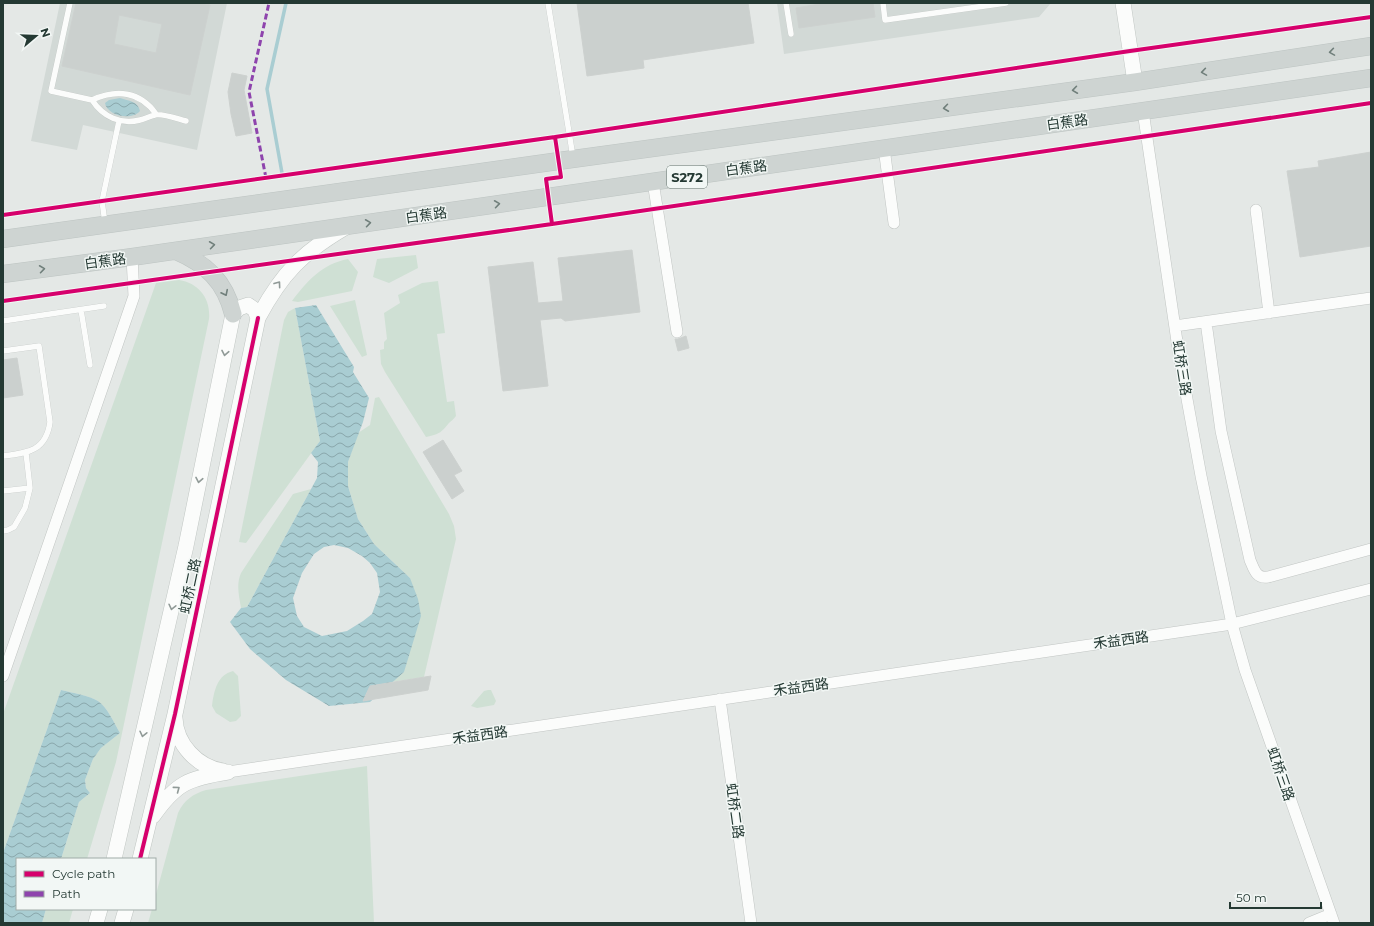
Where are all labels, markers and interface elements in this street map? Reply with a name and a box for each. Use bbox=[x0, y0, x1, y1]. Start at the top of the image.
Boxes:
north arrow bbox=[16, 16, 56, 56]
text: N bbox=[37, 26, 54, 39]
one-way arrow bbox=[1329, 47, 1336, 56]
one-way arrow bbox=[1201, 67, 1207, 76]
one-way arrow bbox=[1072, 86, 1078, 95]
one-way arrow bbox=[943, 103, 950, 112]
street label: 白蕉路 bbox=[1045, 110, 1089, 134]
street label: 白蕉路 bbox=[724, 156, 768, 180]
road number: S272 bbox=[667, 166, 707, 188]
one-way arrow bbox=[494, 200, 500, 209]
street label: 白蕉路 bbox=[404, 203, 448, 227]
one-way arrow bbox=[365, 219, 371, 228]
one-way arrow bbox=[209, 241, 215, 250]
street label: 白蕉路 bbox=[83, 249, 127, 273]
one-way arrow bbox=[39, 265, 45, 274]
one-way arrow bbox=[273, 282, 280, 289]
one-way arrow bbox=[220, 289, 228, 296]
street label: 虹桥三路 bbox=[1169, 339, 1195, 397]
one-way arrow bbox=[221, 350, 230, 356]
one-way arrow bbox=[196, 477, 204, 483]
street label: 虹桥二路 bbox=[175, 557, 205, 615]
one-way arrow bbox=[168, 604, 176, 610]
street label: 禾益西路 bbox=[1092, 627, 1150, 653]
street label: 禾益西路 bbox=[772, 674, 830, 700]
street label: 禾益西路 bbox=[451, 722, 509, 748]
one-way arrow bbox=[139, 731, 147, 737]
street label: 虹桥三路 bbox=[1263, 745, 1299, 803]
street label: 虹桥二路 bbox=[722, 782, 748, 840]
one-way arrow bbox=[172, 787, 179, 794]
legend bbox=[16, 858, 156, 910]
text: Cycle path bbox=[52, 866, 115, 881]
scale bar bbox=[1230, 884, 1321, 910]
text: Path bbox=[52, 886, 81, 901]
text: 50 m bbox=[1236, 890, 1267, 905]

